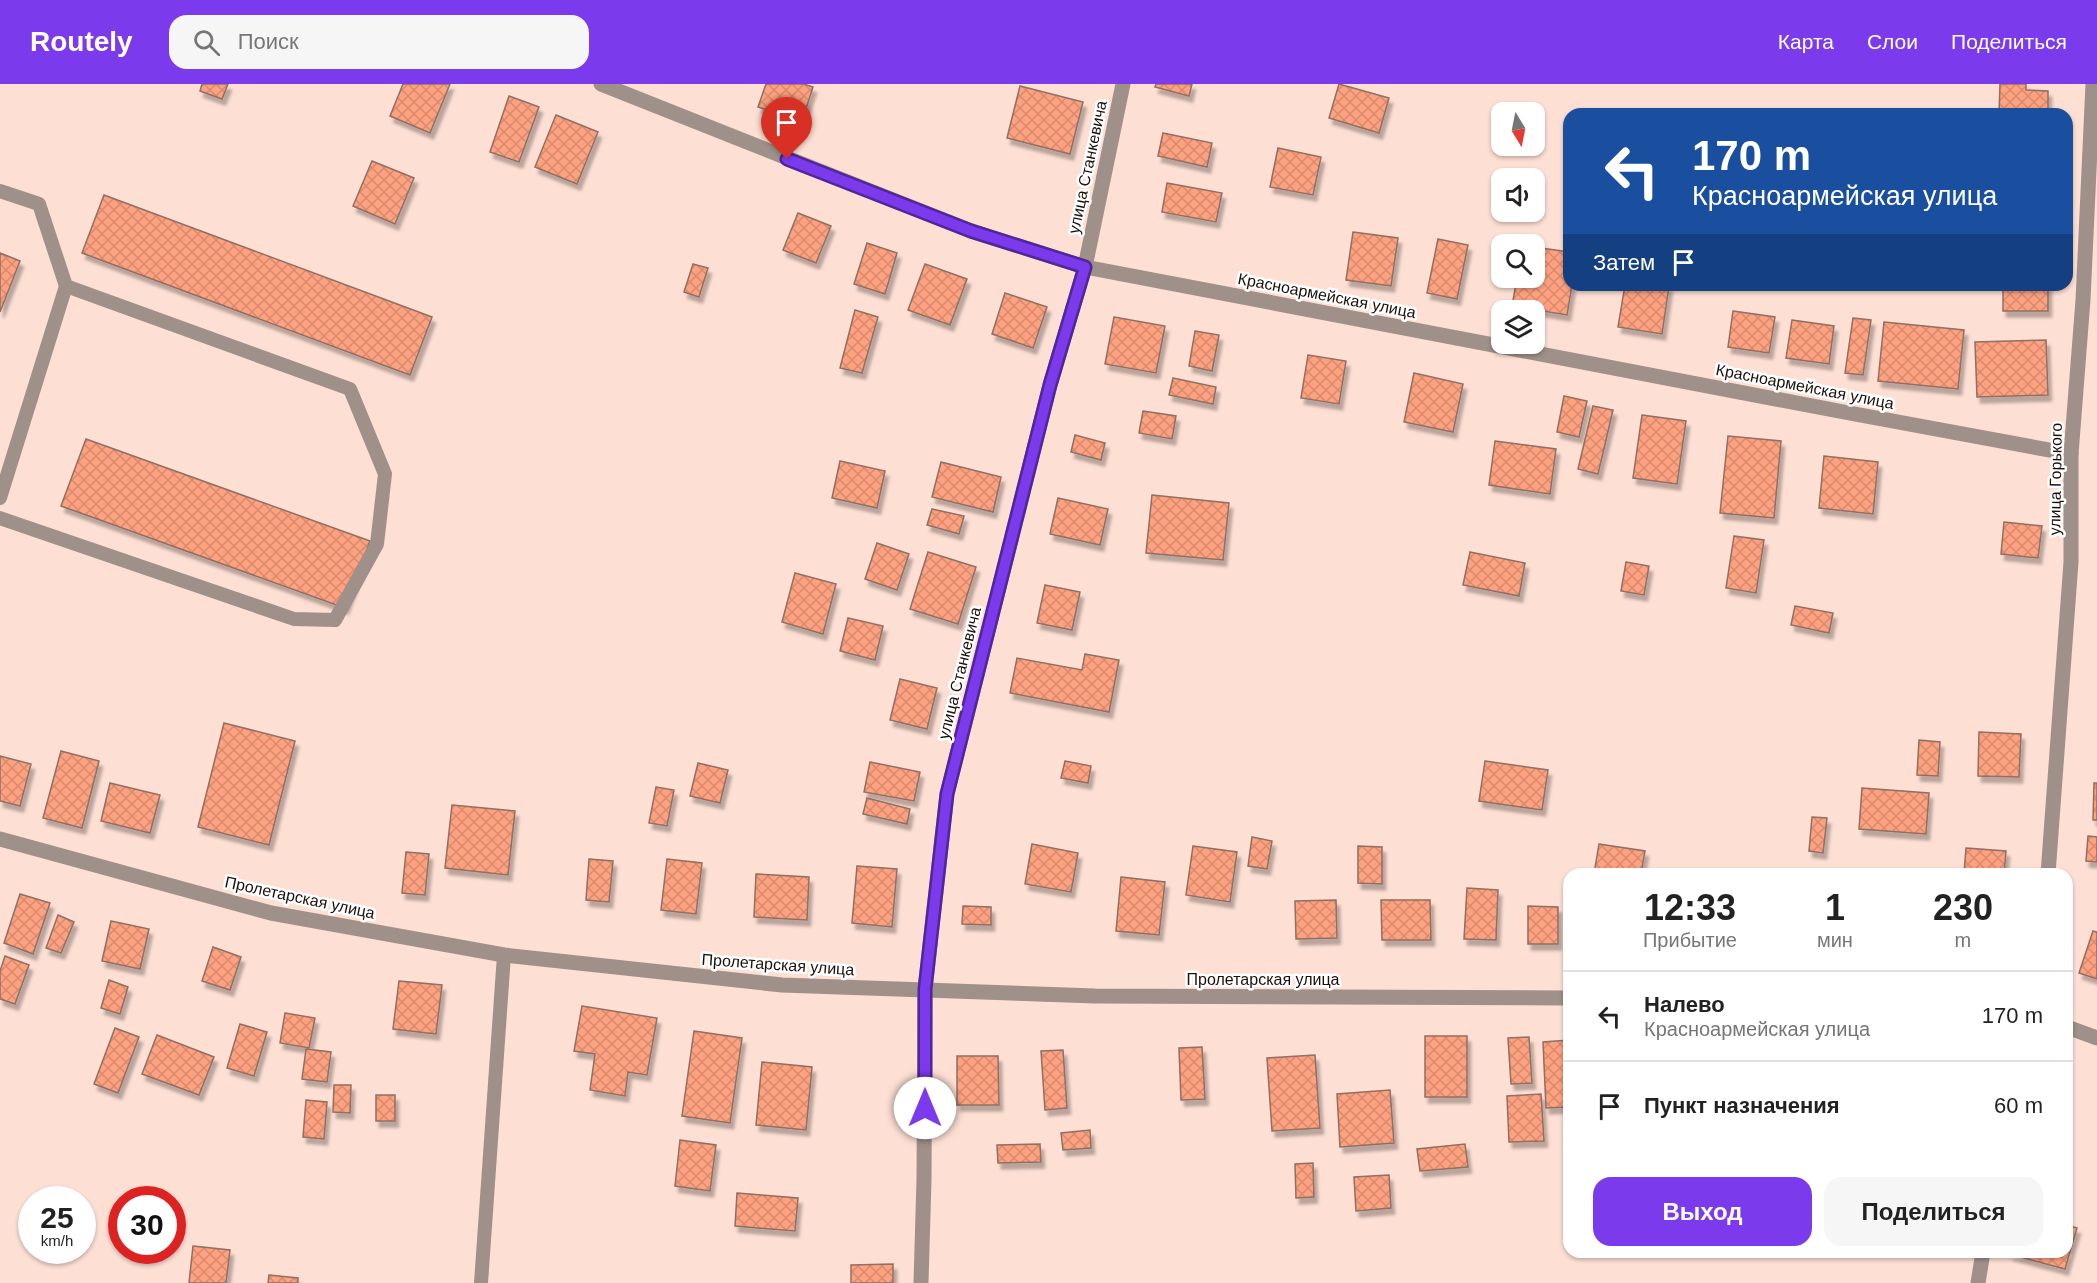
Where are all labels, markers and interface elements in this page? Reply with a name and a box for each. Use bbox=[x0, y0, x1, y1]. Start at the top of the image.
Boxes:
search box bbox=[169, 15, 589, 69]
text: Routely bbox=[30, 26, 133, 57]
icon: search bbox=[190, 26, 223, 59]
text: Поиск bbox=[238, 29, 299, 54]
text: Карта bbox=[1778, 30, 1834, 53]
text: Слои bbox=[1867, 30, 1918, 53]
text: Поделиться bbox=[1951, 30, 2067, 53]
pin bbox=[761, 97, 812, 159]
street label: улица Станкевича bbox=[1065, 99, 1110, 235]
north arrow bbox=[1491, 102, 1545, 156]
map controls bbox=[1491, 102, 1545, 354]
icon: arrive bbox=[770, 106, 803, 139]
icon: left bbox=[1593, 132, 1671, 210]
text: 170 m bbox=[1692, 132, 1811, 179]
button: sound bbox=[1491, 168, 1545, 222]
text: Красноармейская улица bbox=[1692, 181, 1997, 211]
button: search bbox=[1491, 234, 1545, 288]
icon: arrive bbox=[1667, 246, 1700, 279]
text: Затем bbox=[1593, 250, 1655, 275]
street label: Красноармейская улица bbox=[1237, 270, 1417, 321]
button: layers bbox=[1491, 300, 1545, 354]
street label: Красноармейская улица bbox=[1715, 361, 1895, 412]
street label: улица Горького bbox=[2046, 422, 2065, 535]
street label: улица Станкевича bbox=[935, 605, 984, 741]
street label: Пролетарская улица bbox=[223, 873, 377, 922]
text: 12:33 bbox=[1644, 887, 1736, 928]
text: 1 bbox=[1825, 887, 1845, 928]
text: 230 bbox=[1933, 887, 1993, 928]
text: Прибытие bbox=[1643, 929, 1737, 951]
text: мин bbox=[1817, 929, 1853, 951]
text: m bbox=[1955, 929, 1971, 951]
street label: Пролетарская улица bbox=[701, 951, 855, 978]
street label: Пролетарская улица bbox=[1187, 971, 1340, 988]
text: Налево bbox=[1644, 992, 1725, 1017]
icon: left bbox=[1593, 1000, 1626, 1033]
text: 170 m bbox=[1982, 1003, 2043, 1028]
text: Красноармейская улица bbox=[1644, 1018, 1870, 1040]
position arrow bbox=[893, 1076, 957, 1140]
icon: arrive bbox=[1593, 1090, 1626, 1123]
text: Пункт назначения bbox=[1644, 1093, 1840, 1118]
text: 60 m bbox=[1994, 1093, 2043, 1118]
button: Выход bbox=[1593, 1177, 1812, 1246]
button: Поделиться bbox=[1824, 1177, 2043, 1246]
speed limit sign: 30 bbox=[108, 1186, 186, 1264]
text: 25 bbox=[40, 1201, 74, 1234]
text: km/h bbox=[41, 1232, 73, 1249]

